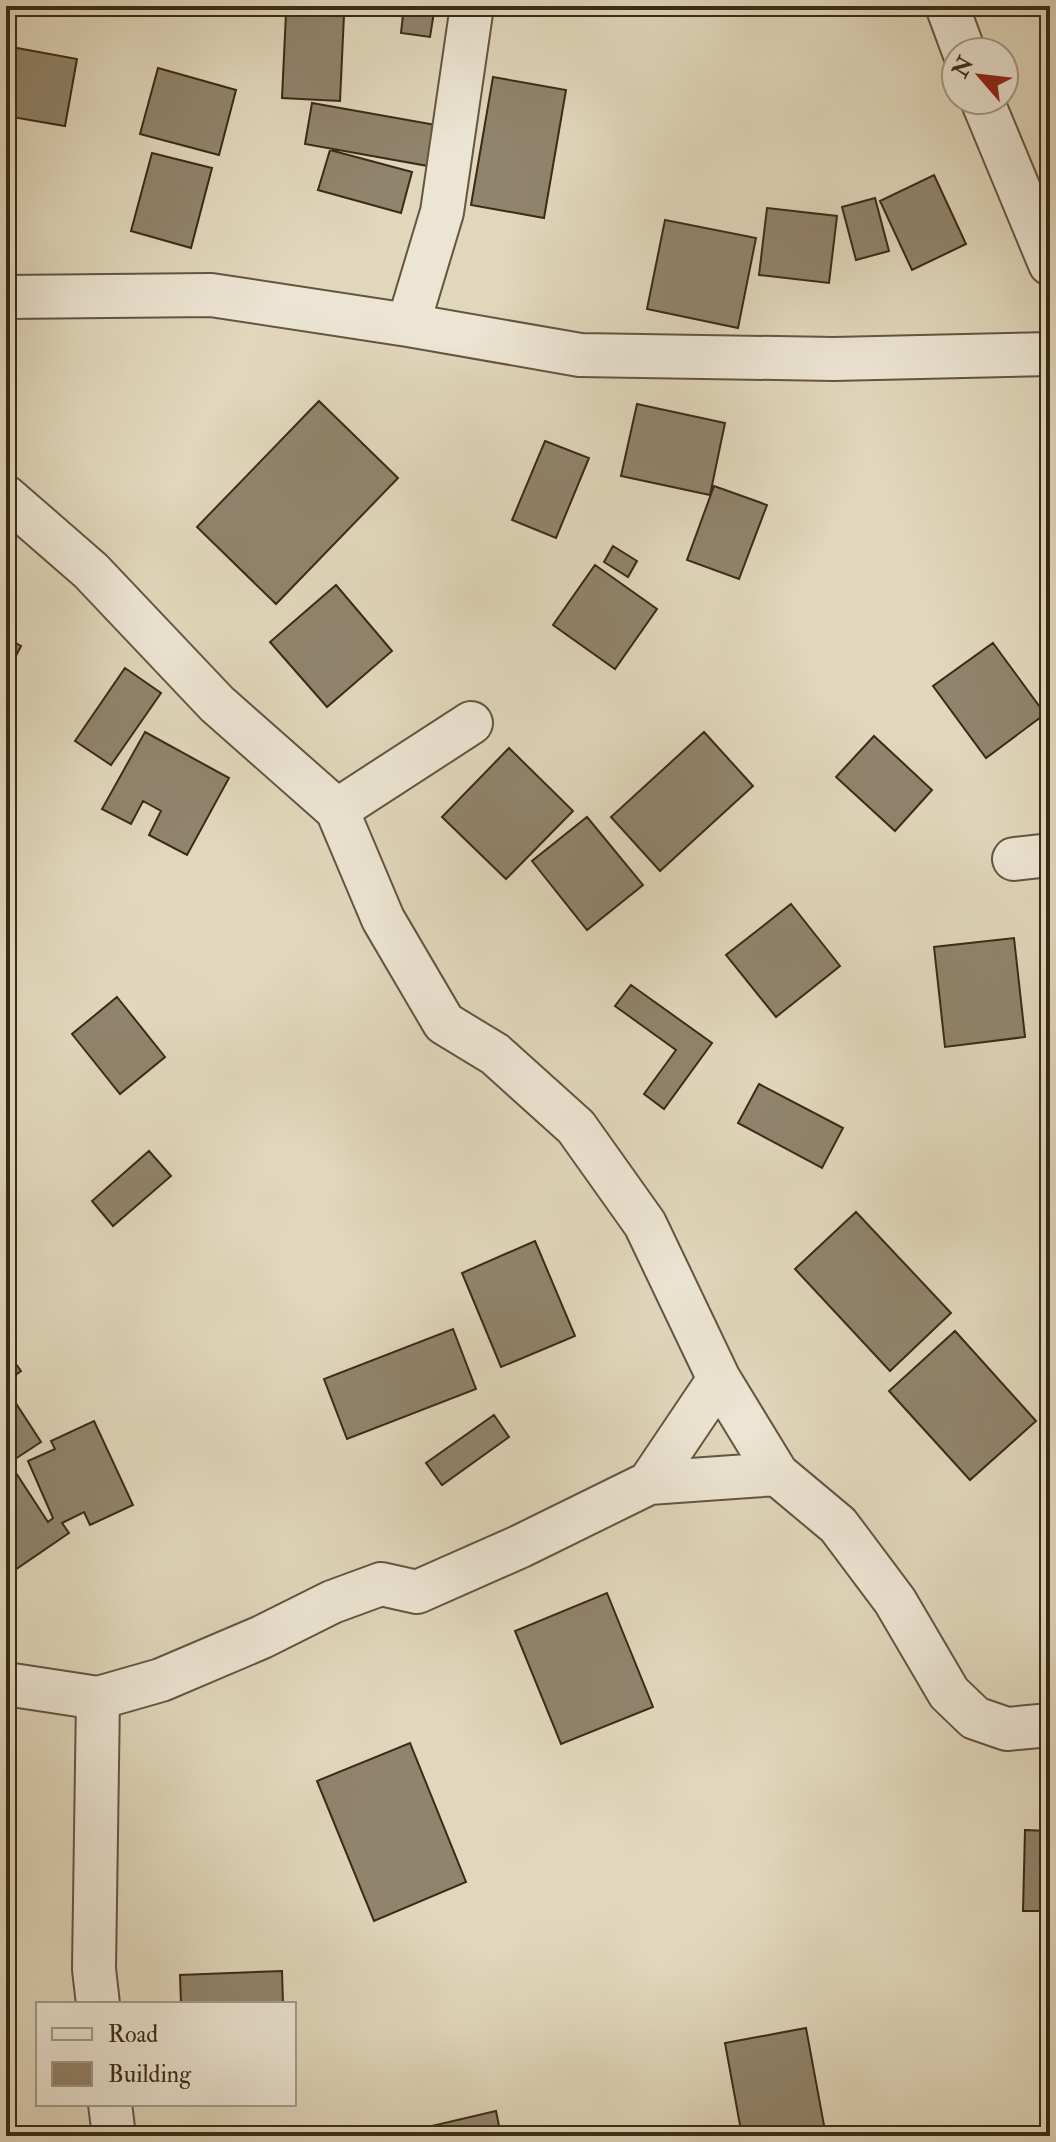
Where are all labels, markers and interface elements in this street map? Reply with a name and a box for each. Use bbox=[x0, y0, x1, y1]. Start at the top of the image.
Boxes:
north arrow bbox=[940, 36, 1020, 116]
text: N bbox=[946, 52, 980, 83]
legend bbox=[36, 2002, 296, 2106]
text: Road bbox=[108, 2019, 158, 2050]
text: Building bbox=[108, 2059, 192, 2090]

